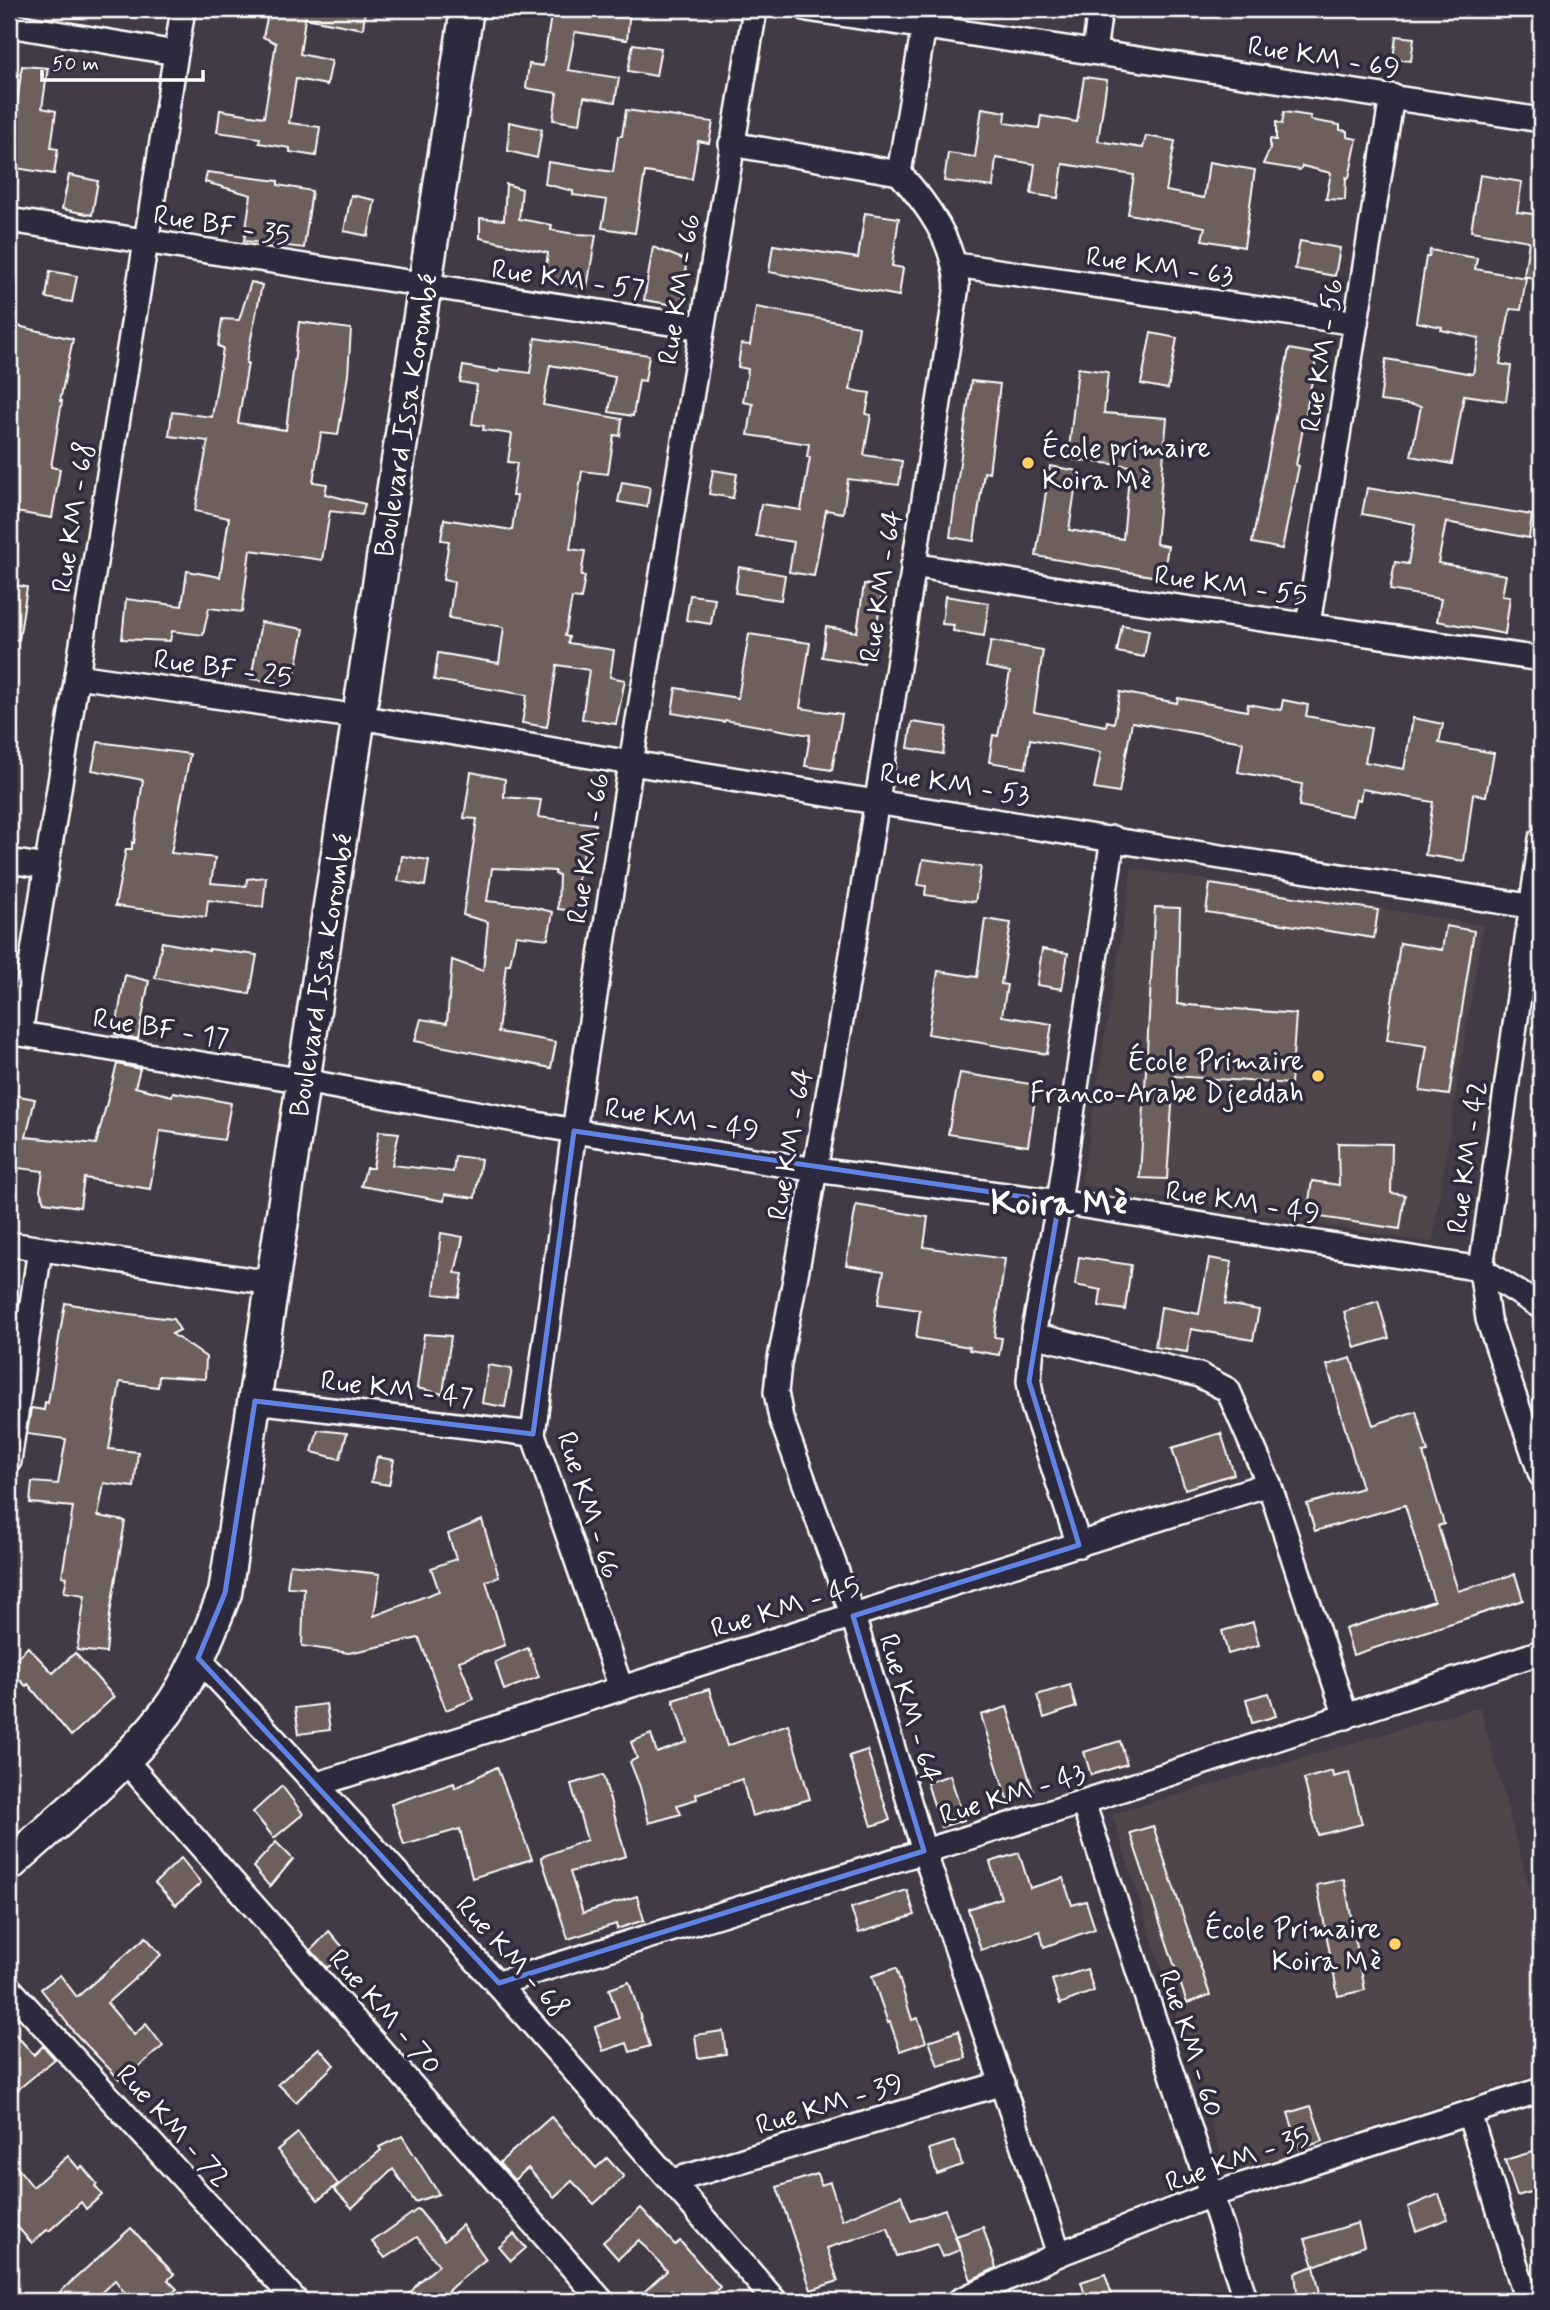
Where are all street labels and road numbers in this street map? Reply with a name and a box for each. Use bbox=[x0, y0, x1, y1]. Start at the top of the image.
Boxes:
street label: Rue KM - 69 bbox=[1245, 28, 1402, 89]
street label: Rue BF - 35 bbox=[151, 197, 293, 256]
street label: Rue KM - 66 bbox=[650, 211, 711, 368]
street label: Rue KM - 63 bbox=[1083, 239, 1236, 296]
street label: Rue KM - 57 bbox=[489, 251, 646, 309]
street label: Boulevard Issa Korombé bbox=[367, 271, 448, 560]
street label: Rue KM - 56 bbox=[1293, 276, 1354, 435]
street label: Rue KM - 68 bbox=[44, 439, 105, 596]
street label: Rue KM - 64 bbox=[852, 507, 913, 665]
street label: Rue KM - 55 bbox=[1152, 557, 1310, 616]
street label: Rue BF - 25 bbox=[151, 641, 294, 697]
street label: Rue KM - 53 bbox=[877, 755, 1032, 816]
street label: Rue KM - 66 bbox=[559, 770, 620, 927]
street label: Boulevard Issa Korombé bbox=[282, 831, 363, 1120]
street label: Rue BF - 17 bbox=[90, 1000, 231, 1058]
street label: Rue KM - 64 bbox=[760, 1065, 823, 1223]
street label: Rue KM - 42 bbox=[1439, 1079, 1497, 1236]
street label: Rue KM - 49 bbox=[602, 1090, 761, 1151]
street label: Rue KM - 49 bbox=[1163, 1173, 1322, 1234]
street label: Rue KM - 47 bbox=[318, 1363, 475, 1418]
street label: Rue KM - 66 bbox=[546, 1428, 629, 1584]
street label: Rue KM - 45 bbox=[707, 1568, 865, 1649]
street label: Rue KM - 64 bbox=[868, 1630, 949, 1788]
street label: Rue KM - 43 bbox=[935, 1756, 1090, 1835]
street label: Rue KM - 68 bbox=[446, 1889, 576, 2027]
street label: Rue KM - 70 bbox=[319, 1942, 449, 2084]
street label: Rue KM - 60 bbox=[1148, 1965, 1231, 2122]
street label: Rue KM - 72 bbox=[107, 2057, 238, 2196]
street label: Rue KM - 39 bbox=[752, 2065, 908, 2145]
street label: Rue KM - 35 bbox=[1161, 2118, 1315, 2202]

